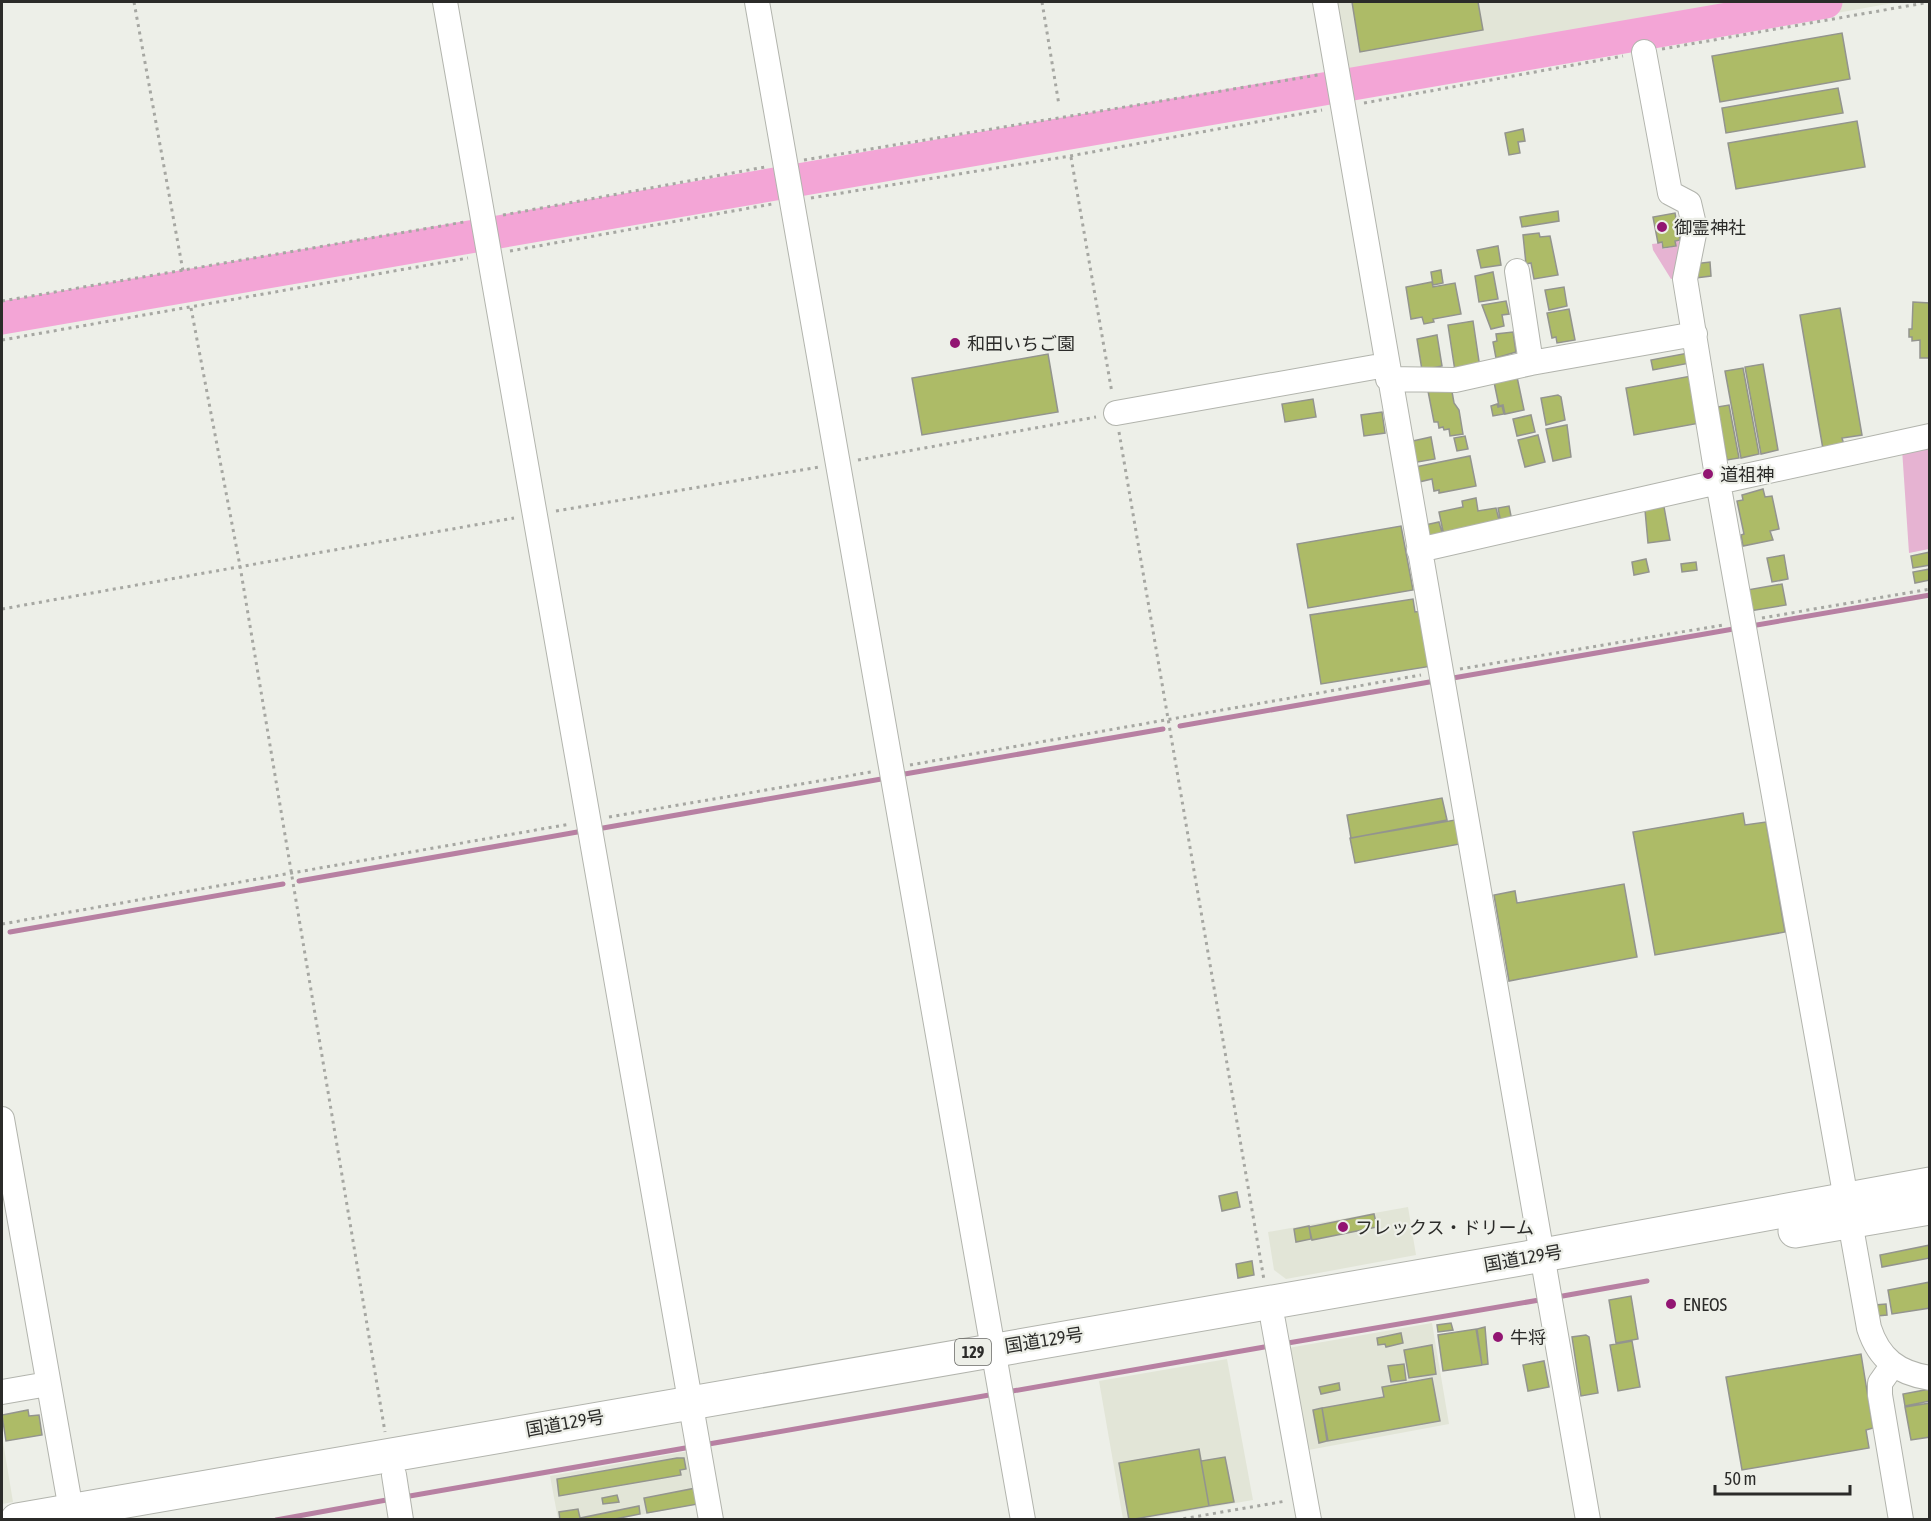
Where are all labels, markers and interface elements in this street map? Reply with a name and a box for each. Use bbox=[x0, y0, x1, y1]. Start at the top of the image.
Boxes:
place label: 御霊神社 bbox=[1674, 217, 1746, 238]
marker: 御霊神社 bbox=[1655, 220, 1669, 234]
place label: 和田いちご園 bbox=[967, 333, 1075, 354]
marker: 和田いちご園 bbox=[948, 336, 962, 350]
place label: 道祖神 bbox=[1720, 464, 1774, 485]
marker: 道祖神 bbox=[1701, 467, 1715, 481]
place label: フレックス・ドリーム bbox=[1355, 1217, 1534, 1238]
marker: フレックス・ドリーム bbox=[1336, 1220, 1350, 1234]
street label: 国道129号 bbox=[1482, 1241, 1564, 1275]
place label: ENEOS bbox=[1683, 1294, 1727, 1315]
marker: ENEOS bbox=[1664, 1297, 1678, 1311]
street label: 国道129号 bbox=[1003, 1323, 1085, 1357]
place label: 牛将 bbox=[1510, 1327, 1546, 1348]
marker: 牛将 bbox=[1491, 1330, 1505, 1344]
road number: 129 bbox=[955, 1339, 991, 1365]
street label: 国道129号 bbox=[524, 1406, 606, 1440]
scale bar bbox=[1715, 1458, 1850, 1496]
text: 50 m bbox=[1724, 1468, 1756, 1489]

